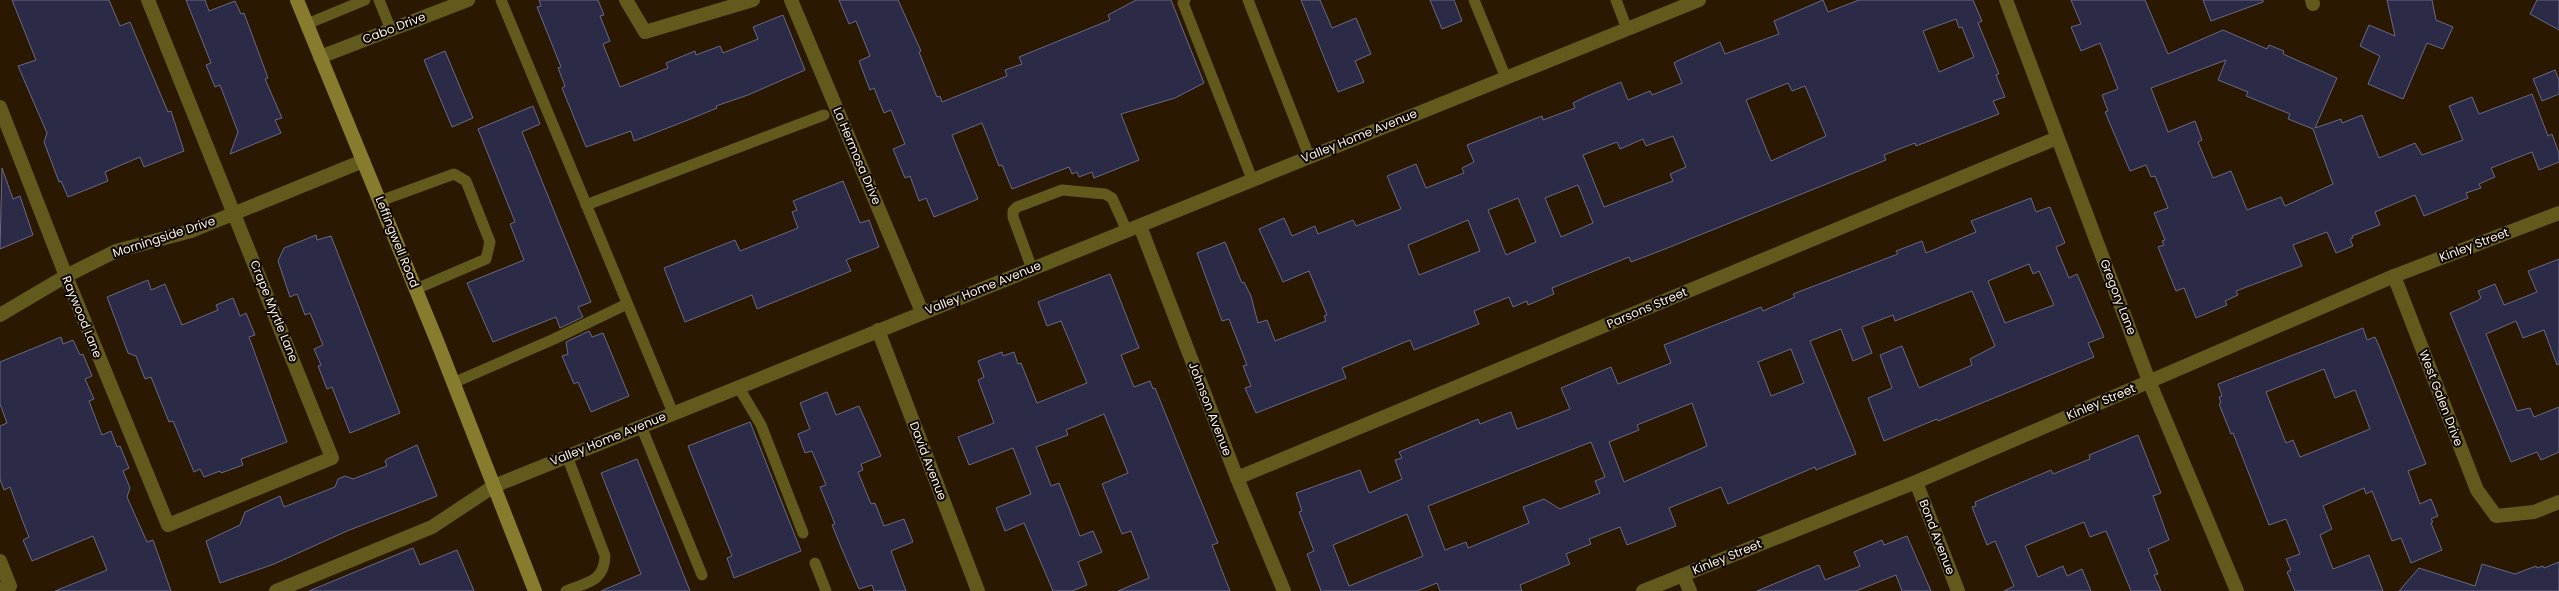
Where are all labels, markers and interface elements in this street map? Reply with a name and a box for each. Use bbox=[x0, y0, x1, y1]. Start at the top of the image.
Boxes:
street label: Cabo Drive bbox=[360, 8, 428, 47]
street label: La Hermosa Drive bbox=[829, 104, 886, 207]
street label: Valley Home Avenue bbox=[1298, 105, 1419, 167]
street label: Leffingwell Road bbox=[371, 194, 423, 290]
street label: Morningside Drive bbox=[110, 212, 217, 261]
street label: Kinley Street bbox=[2437, 223, 2511, 266]
street label: Gregory Lane bbox=[2096, 256, 2141, 337]
street label: Crape Myrtle Lane bbox=[246, 257, 303, 364]
street label: Valley Home Avenue bbox=[922, 257, 1043, 319]
street label: Raywood Lane bbox=[58, 273, 107, 360]
street label: Parsons Street bbox=[1604, 283, 1690, 332]
street label: West Galen Drive bbox=[2415, 347, 2468, 448]
street label: Johnson Avenue bbox=[1185, 359, 1236, 458]
street label: Kinley Street bbox=[2064, 379, 2138, 424]
street label: Valley Home Avenue bbox=[547, 408, 668, 470]
street label: David Avenue bbox=[906, 419, 951, 502]
street label: Bond Avenue bbox=[1915, 497, 1960, 577]
street label: Kinley Street bbox=[1690, 535, 1764, 578]

